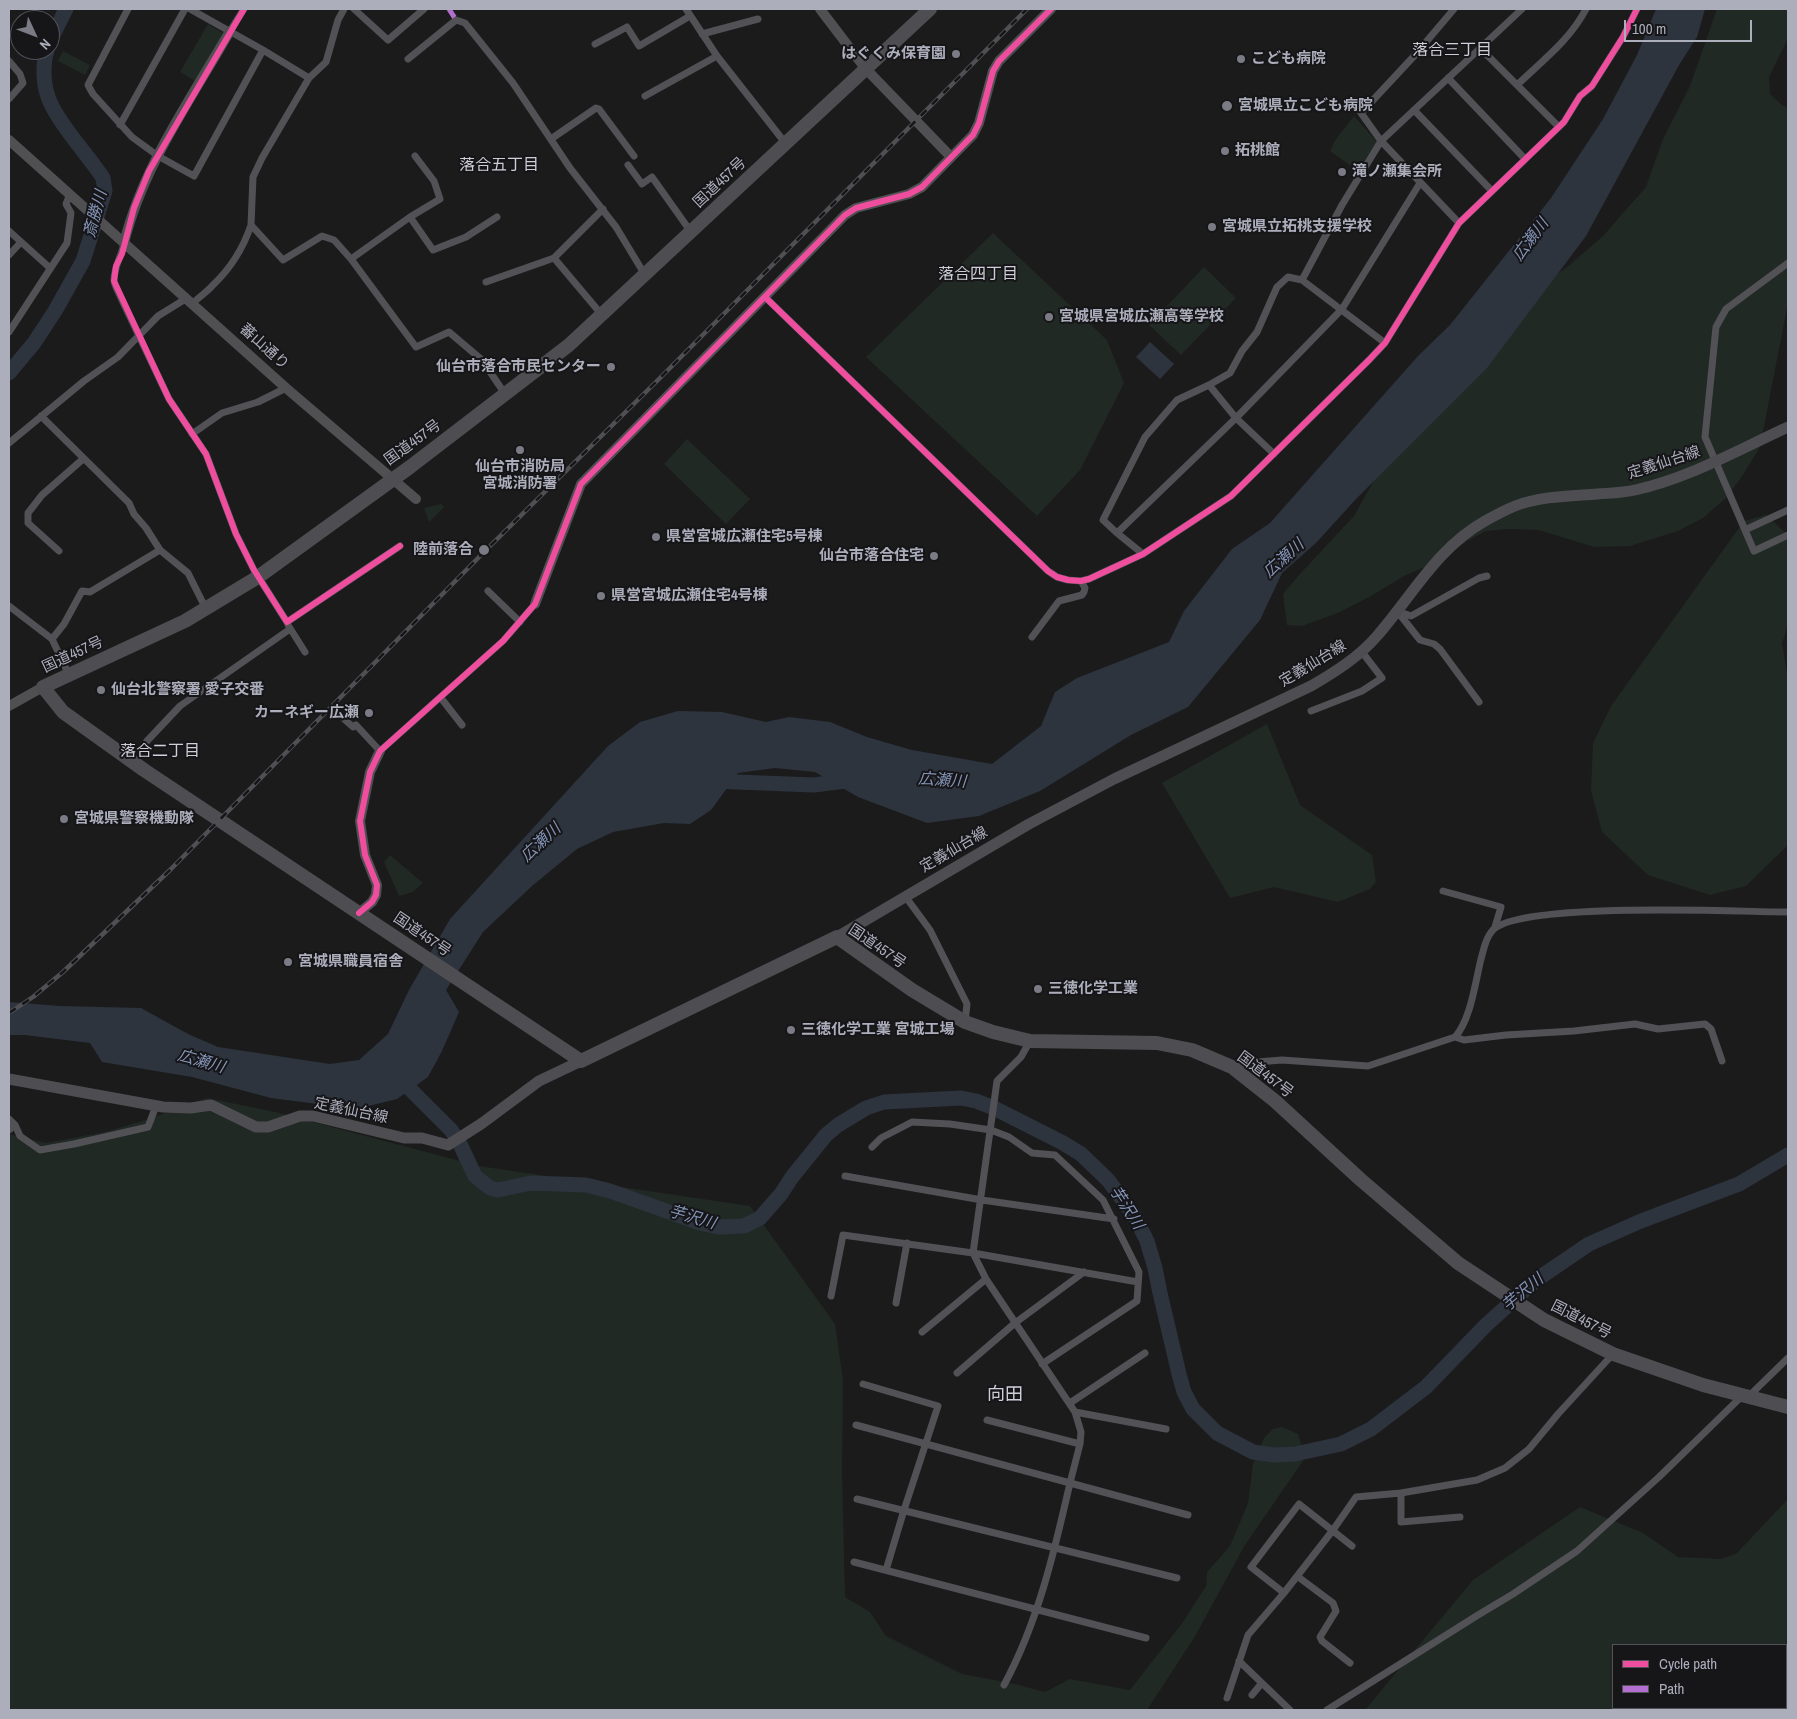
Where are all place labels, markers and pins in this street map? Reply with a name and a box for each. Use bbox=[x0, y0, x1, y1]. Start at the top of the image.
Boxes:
place label: はぐくみ保育園 bbox=[841, 45, 946, 63]
marker: はぐくみ保育園 bbox=[950, 48, 962, 60]
place label: こども病院 bbox=[1251, 50, 1326, 68]
marker: こども病院 bbox=[1235, 53, 1247, 65]
place label: 宮城県立こども病院 bbox=[1238, 97, 1373, 115]
marker: 宮城県立こども病院 bbox=[1220, 99, 1234, 113]
place label: 拓桃館 bbox=[1235, 142, 1280, 160]
marker: 拓桃館 bbox=[1219, 145, 1231, 157]
place label: 滝ノ瀬集会所 bbox=[1352, 163, 1442, 181]
marker: 滝ノ瀬集会所 bbox=[1336, 166, 1348, 178]
place label: 宮城県立拓桃支援学校 bbox=[1222, 218, 1372, 236]
marker: 宮城県立拓桃支援学校 bbox=[1206, 221, 1218, 233]
place label: 宮城県宮城広瀬高等学校 bbox=[1059, 308, 1224, 326]
marker: 宮城県宮城広瀬高等学校 bbox=[1043, 311, 1055, 323]
place label: 仙台市落合市民センター bbox=[436, 358, 601, 376]
marker: 仙台市落合市民センター bbox=[605, 361, 617, 373]
marker: 仙台市消防局 宮城消防署 bbox=[514, 444, 526, 456]
place label: 仙台市消防局 宮城消防署 bbox=[475, 458, 565, 493]
place label: 県営宮城広瀬住宅5号棟 bbox=[666, 528, 823, 546]
marker: 県営宮城広瀬住宅5号棟 bbox=[650, 531, 662, 543]
place label: 陸前落合 bbox=[413, 541, 473, 559]
marker: 陸前落合 bbox=[477, 543, 491, 557]
place label: 仙台市落合住宅 bbox=[819, 547, 924, 565]
marker: 仙台市落合住宅 bbox=[928, 550, 940, 562]
place label: 県営宮城広瀬住宅4号棟 bbox=[611, 587, 768, 605]
marker: 県営宮城広瀬住宅4号棟 bbox=[595, 590, 607, 602]
place label: 仙台北警察署 愛子交番 bbox=[111, 681, 264, 699]
marker: 仙台北警察署 愛子交番 bbox=[95, 684, 107, 696]
place label: カーネギー広瀬 bbox=[254, 704, 359, 722]
marker: カーネギー広瀬 bbox=[363, 707, 375, 719]
place label: 宮城県警察機動隊 bbox=[74, 810, 194, 828]
marker: 宮城県警察機動隊 bbox=[58, 813, 70, 825]
place label: 宮城県職員宿舎 bbox=[298, 953, 403, 971]
marker: 宮城県職員宿舎 bbox=[282, 956, 294, 968]
place label: 三徳化学工業 bbox=[1048, 980, 1138, 998]
marker: 三徳化学工業 bbox=[1032, 983, 1044, 995]
place label: 三徳化学工業 宮城工場 bbox=[801, 1021, 954, 1039]
marker: 三徳化学工業 宮城工場 bbox=[785, 1024, 797, 1036]

